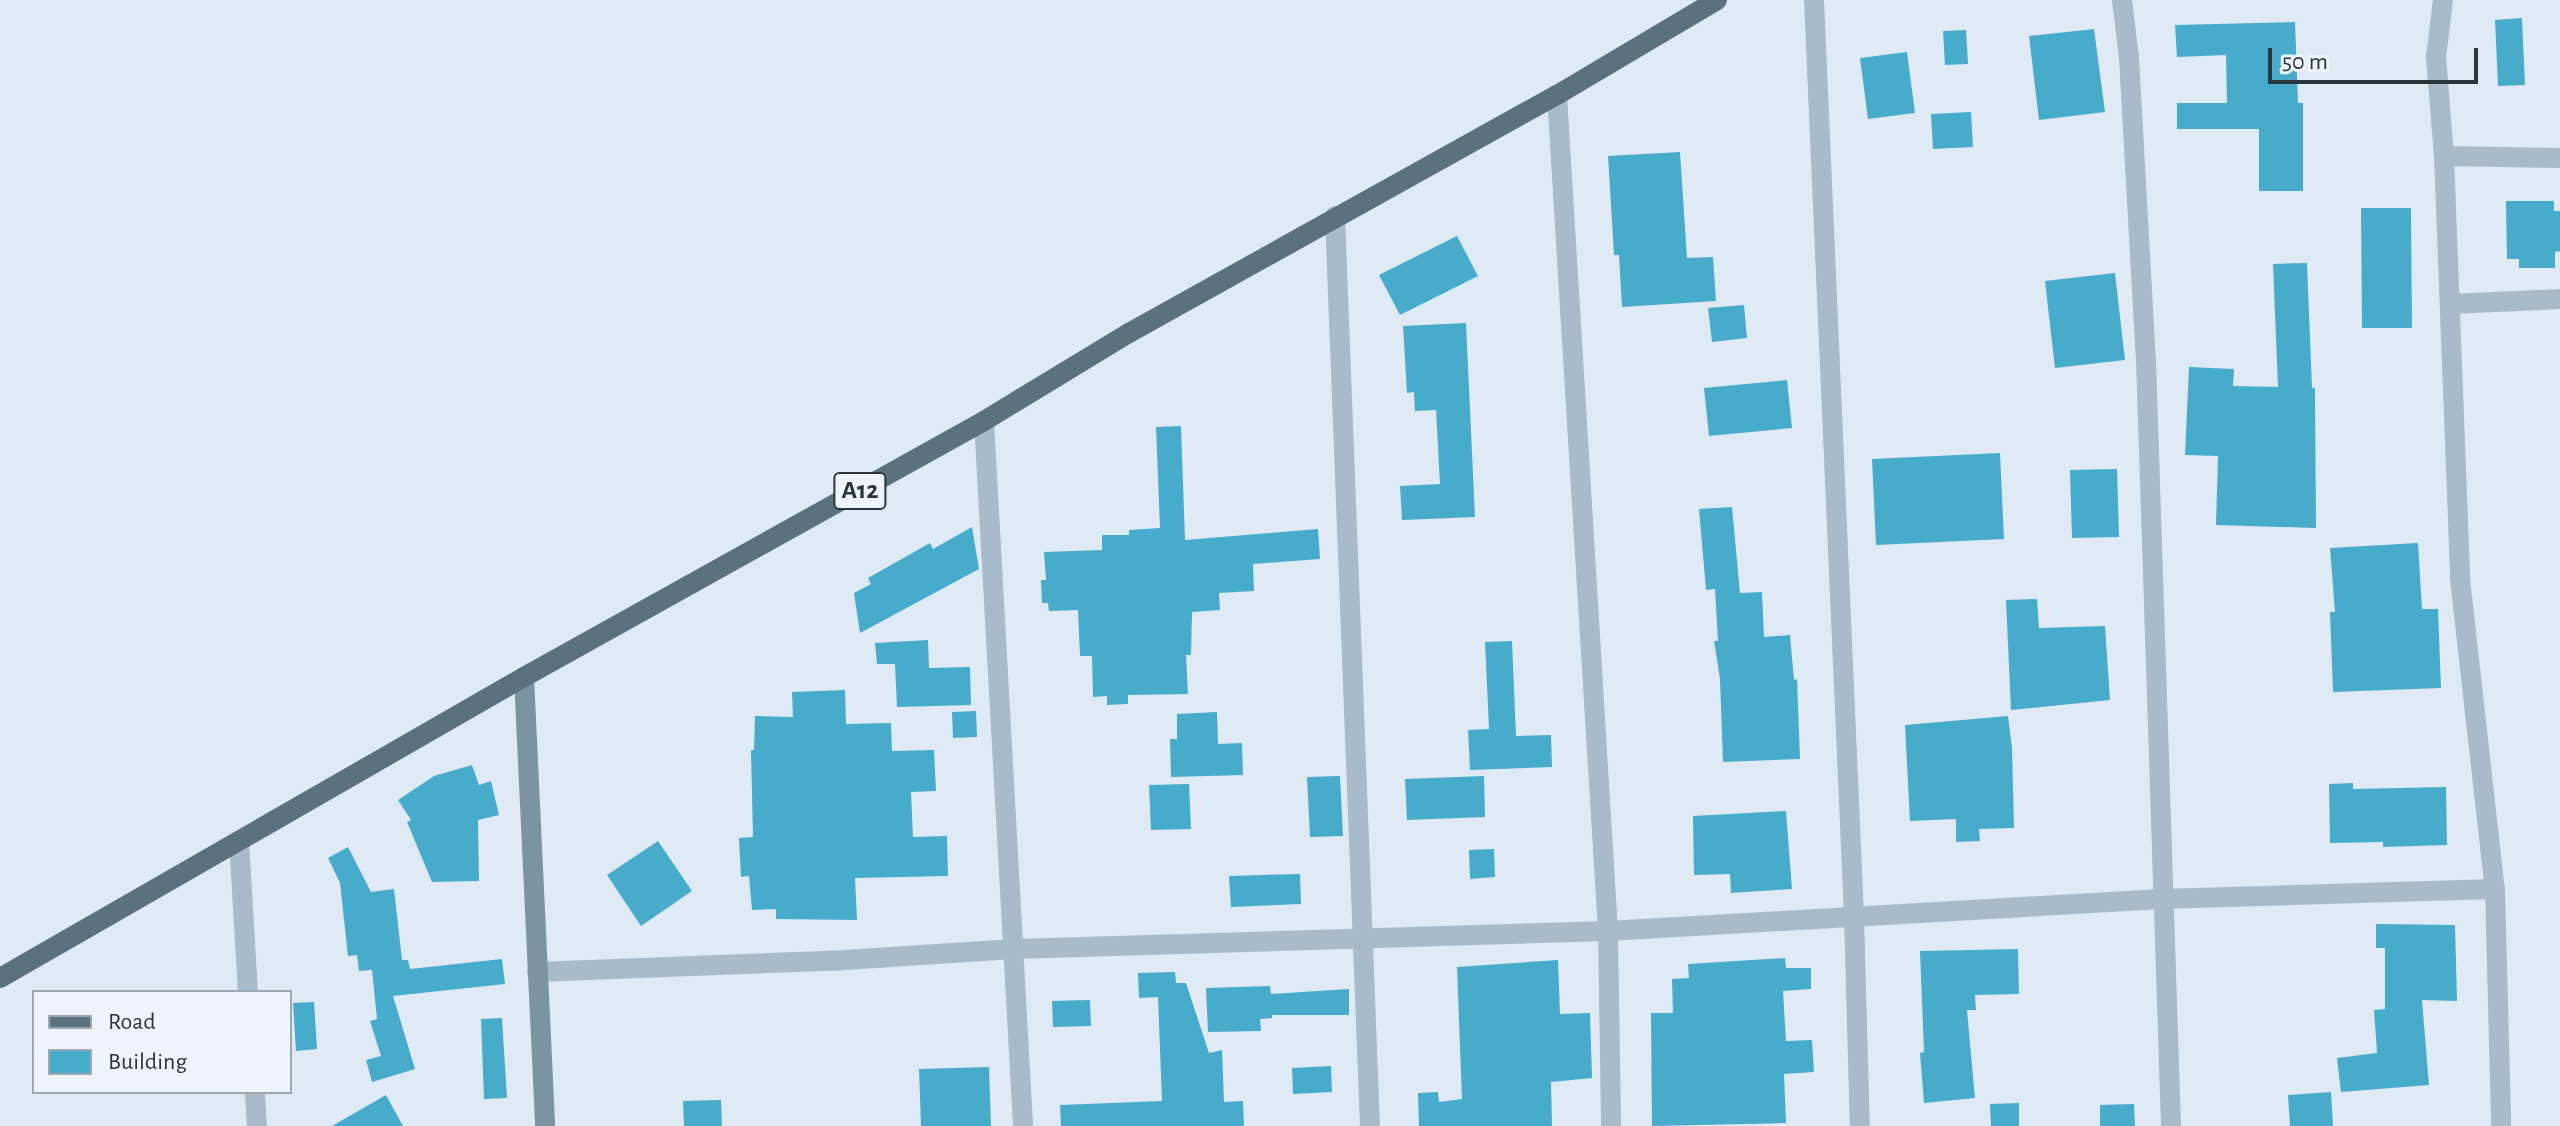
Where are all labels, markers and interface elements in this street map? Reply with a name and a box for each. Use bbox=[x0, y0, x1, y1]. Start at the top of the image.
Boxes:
scale bar bbox=[2272, 32, 2482, 82]
text: 50 m bbox=[2282, 50, 2328, 74]
road number: A12 bbox=[832, 469, 888, 513]
legend bbox=[32, 990, 292, 1094]
text: Road bbox=[108, 1010, 156, 1034]
text: Building bbox=[108, 1050, 187, 1074]

